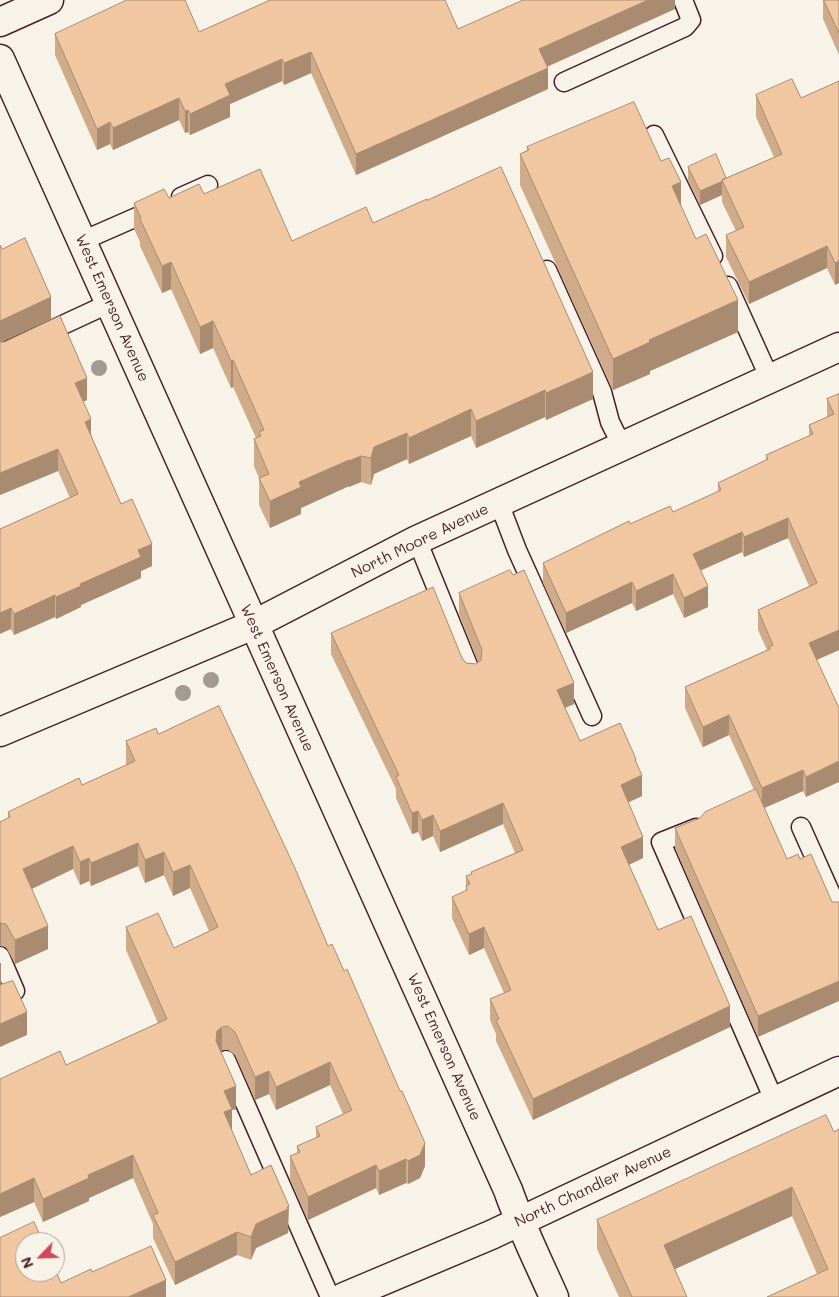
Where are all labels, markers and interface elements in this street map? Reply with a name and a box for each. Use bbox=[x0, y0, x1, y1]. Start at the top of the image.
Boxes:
street label: West Emerson Avenue bbox=[71, 231, 153, 385]
street label: North Moore Avenue bbox=[348, 500, 492, 582]
street label: West Emerson Avenue bbox=[236, 601, 318, 755]
street label: West Emerson Avenue bbox=[403, 970, 485, 1124]
street label: North Chandler Avenue bbox=[512, 1143, 674, 1231]
north arrow bbox=[15, 1232, 65, 1282]
text: N bbox=[16, 1254, 38, 1272]

